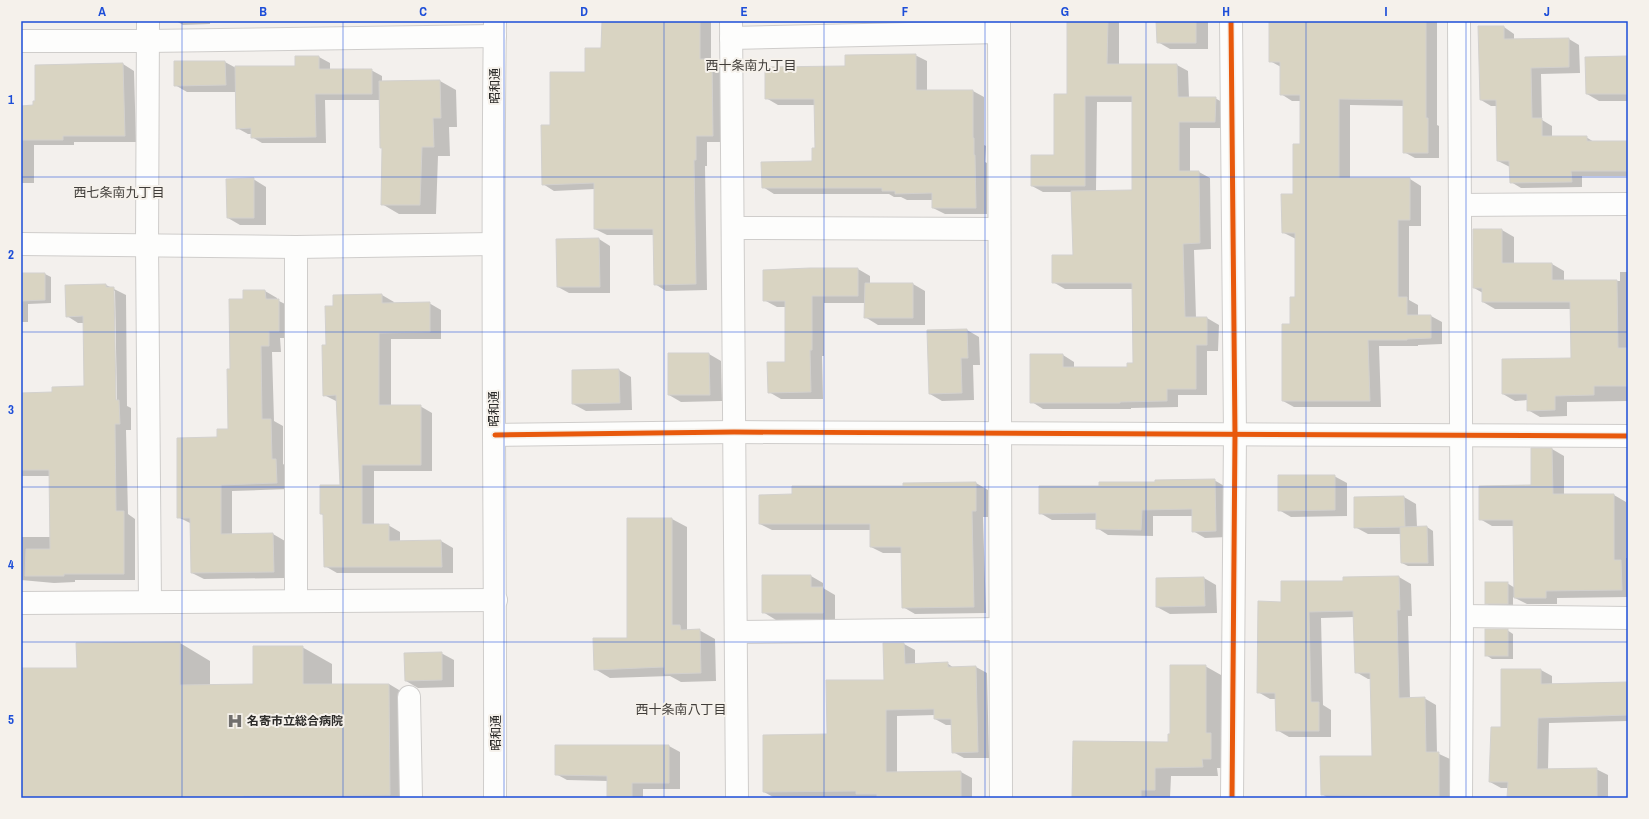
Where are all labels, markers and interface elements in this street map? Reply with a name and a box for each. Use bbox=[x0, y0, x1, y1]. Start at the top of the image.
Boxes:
text: A bbox=[98, 3, 106, 20]
text: B bbox=[259, 3, 267, 20]
text: C bbox=[419, 3, 427, 20]
text: D bbox=[580, 3, 588, 20]
text: E bbox=[740, 3, 748, 20]
text: F bbox=[902, 3, 909, 20]
text: G bbox=[1061, 3, 1069, 20]
text: H bbox=[1222, 3, 1230, 20]
text: I bbox=[1385, 3, 1388, 20]
text: J bbox=[1544, 3, 1550, 20]
district label: 西十条南九丁目 bbox=[705, 57, 797, 74]
street label: 昭和通 bbox=[487, 68, 503, 104]
text: 1 bbox=[8, 91, 14, 108]
district label: 西七条南九丁目 bbox=[73, 184, 165, 201]
text: 2 bbox=[8, 246, 14, 263]
street label: 昭和通 bbox=[486, 391, 502, 427]
text: 3 bbox=[8, 401, 14, 418]
text: 4 bbox=[8, 556, 14, 573]
district label: 西十条南八丁目 bbox=[635, 701, 727, 718]
text: 5 bbox=[8, 711, 14, 728]
hospital icon: 名寄市立総合病院 bbox=[226, 712, 244, 730]
place label: 名寄市立総合病院 bbox=[247, 713, 343, 729]
street label: 昭和通 bbox=[488, 715, 504, 751]

